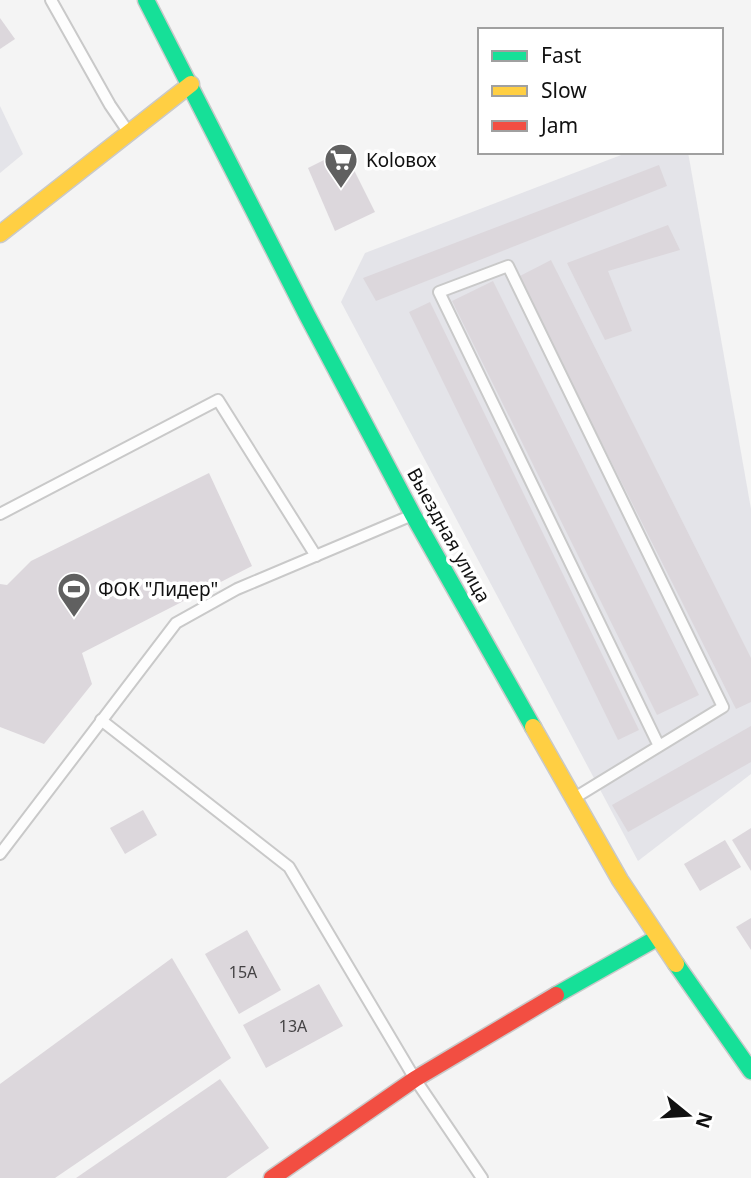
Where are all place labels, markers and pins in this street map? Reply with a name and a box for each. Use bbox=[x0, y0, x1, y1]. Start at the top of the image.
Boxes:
supermarket icon: Kоlовох bbox=[322, 141, 360, 190]
place label: Kоlовох bbox=[366, 147, 437, 173]
sports icon: ФОК "Лидер" bbox=[55, 570, 93, 619]
place label: ФОК "Лидер" bbox=[98, 576, 218, 602]

